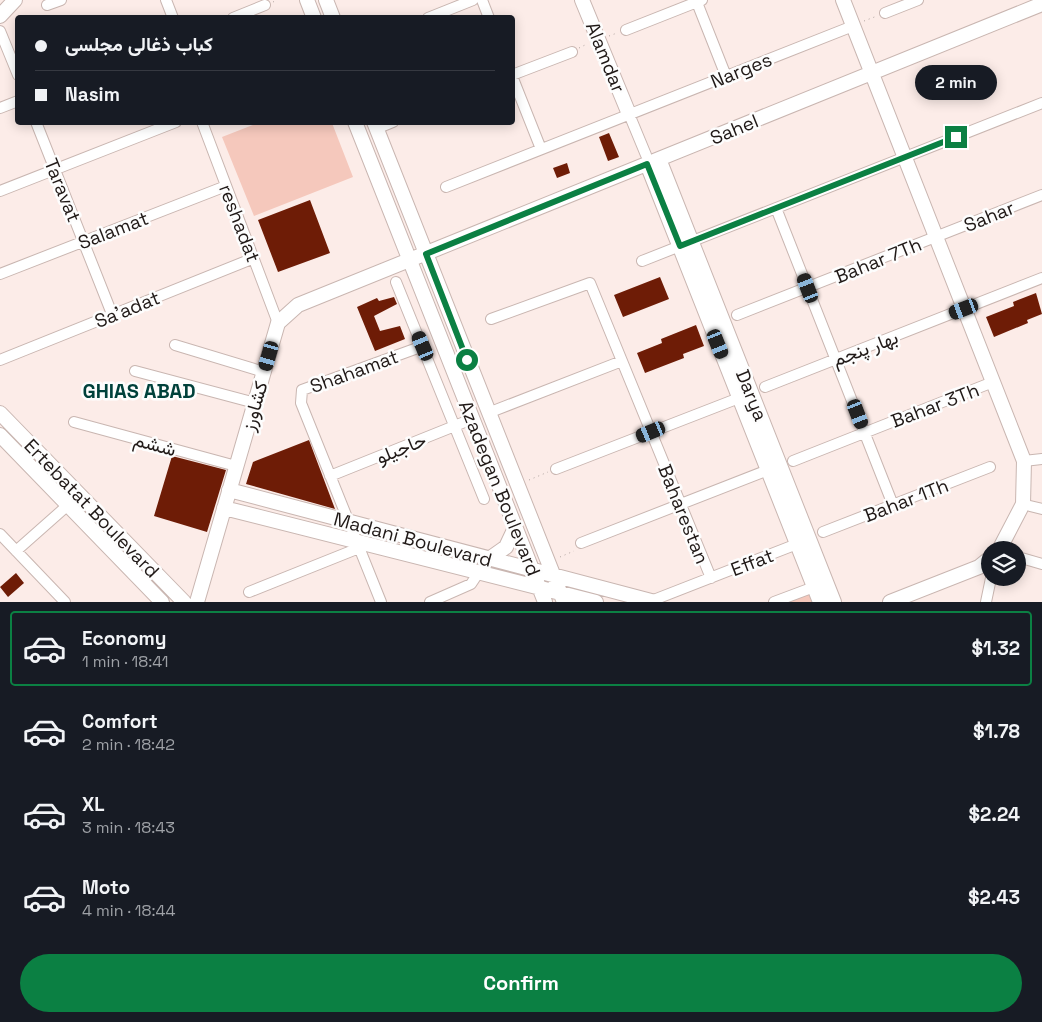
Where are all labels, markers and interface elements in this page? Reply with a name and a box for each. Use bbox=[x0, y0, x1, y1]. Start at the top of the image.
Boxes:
street label: Alamdar bbox=[580, 18, 631, 96]
text: کباب ذغالی مجلسی bbox=[65, 32, 213, 57]
street label: Narges bbox=[707, 47, 775, 94]
callout: 2 min bbox=[915, 64, 997, 100]
text: 2 min bbox=[935, 72, 977, 93]
text: Nasim bbox=[65, 82, 120, 107]
street label: Sahel bbox=[706, 108, 762, 150]
route end bbox=[945, 126, 967, 148]
street label: Taravat bbox=[38, 155, 87, 226]
street label: reshadat bbox=[213, 181, 266, 266]
street label: Sahar bbox=[960, 195, 1018, 238]
street label: Salamat bbox=[74, 206, 152, 255]
street label: Bahar 7Th bbox=[831, 232, 925, 289]
car bbox=[795, 271, 820, 305]
street label: Sa'adat bbox=[91, 285, 164, 334]
car bbox=[947, 297, 980, 321]
street label: بهار پنجم bbox=[829, 324, 902, 373]
car bbox=[705, 327, 730, 361]
car bbox=[410, 329, 435, 363]
car bbox=[257, 340, 280, 372]
street label: Shahamat bbox=[307, 344, 402, 399]
route start bbox=[456, 349, 478, 371]
street label: Darya bbox=[730, 366, 773, 425]
street label: Bahar 3Th bbox=[888, 377, 983, 434]
district label: GHIAS ABAD bbox=[82, 378, 196, 404]
street label: کشاورز bbox=[235, 378, 273, 435]
street label: Azadegan Boulevard bbox=[453, 397, 546, 580]
car bbox=[845, 397, 870, 431]
car bbox=[634, 419, 667, 445]
street label: ششم bbox=[131, 427, 179, 462]
street label: حاجیلو bbox=[372, 427, 430, 470]
street label: Ertebatat Boulevard bbox=[19, 433, 165, 583]
street label: Baharestan bbox=[652, 461, 715, 568]
street label: Bahar 1Th bbox=[860, 473, 952, 528]
street label: Madani Boulevard bbox=[331, 506, 495, 573]
map controls bbox=[981, 541, 1026, 586]
button: layers bbox=[981, 541, 1026, 586]
street label: Effat bbox=[727, 543, 777, 582]
icon: car bbox=[22, 626, 67, 671]
text: Economy bbox=[82, 626, 166, 651]
text: $1.32 bbox=[971, 636, 1020, 661]
text: 1 min · 18:41 bbox=[82, 651, 169, 672]
icon: car bbox=[22, 709, 67, 754]
text: Comfort bbox=[82, 709, 158, 734]
text: $1.78 bbox=[973, 719, 1020, 744]
text: 2 min · 18:42 bbox=[82, 734, 175, 755]
icon: car bbox=[22, 792, 67, 837]
text: XL bbox=[82, 792, 105, 817]
text: $2.24 bbox=[968, 802, 1020, 827]
text: 3 min · 18:43 bbox=[82, 817, 175, 838]
icon: car bbox=[22, 875, 67, 920]
text: Moto bbox=[82, 875, 130, 900]
text: $2.43 bbox=[968, 885, 1020, 910]
text: 4 min · 18:44 bbox=[82, 900, 176, 921]
button: Confirm bbox=[20, 954, 1022, 1012]

